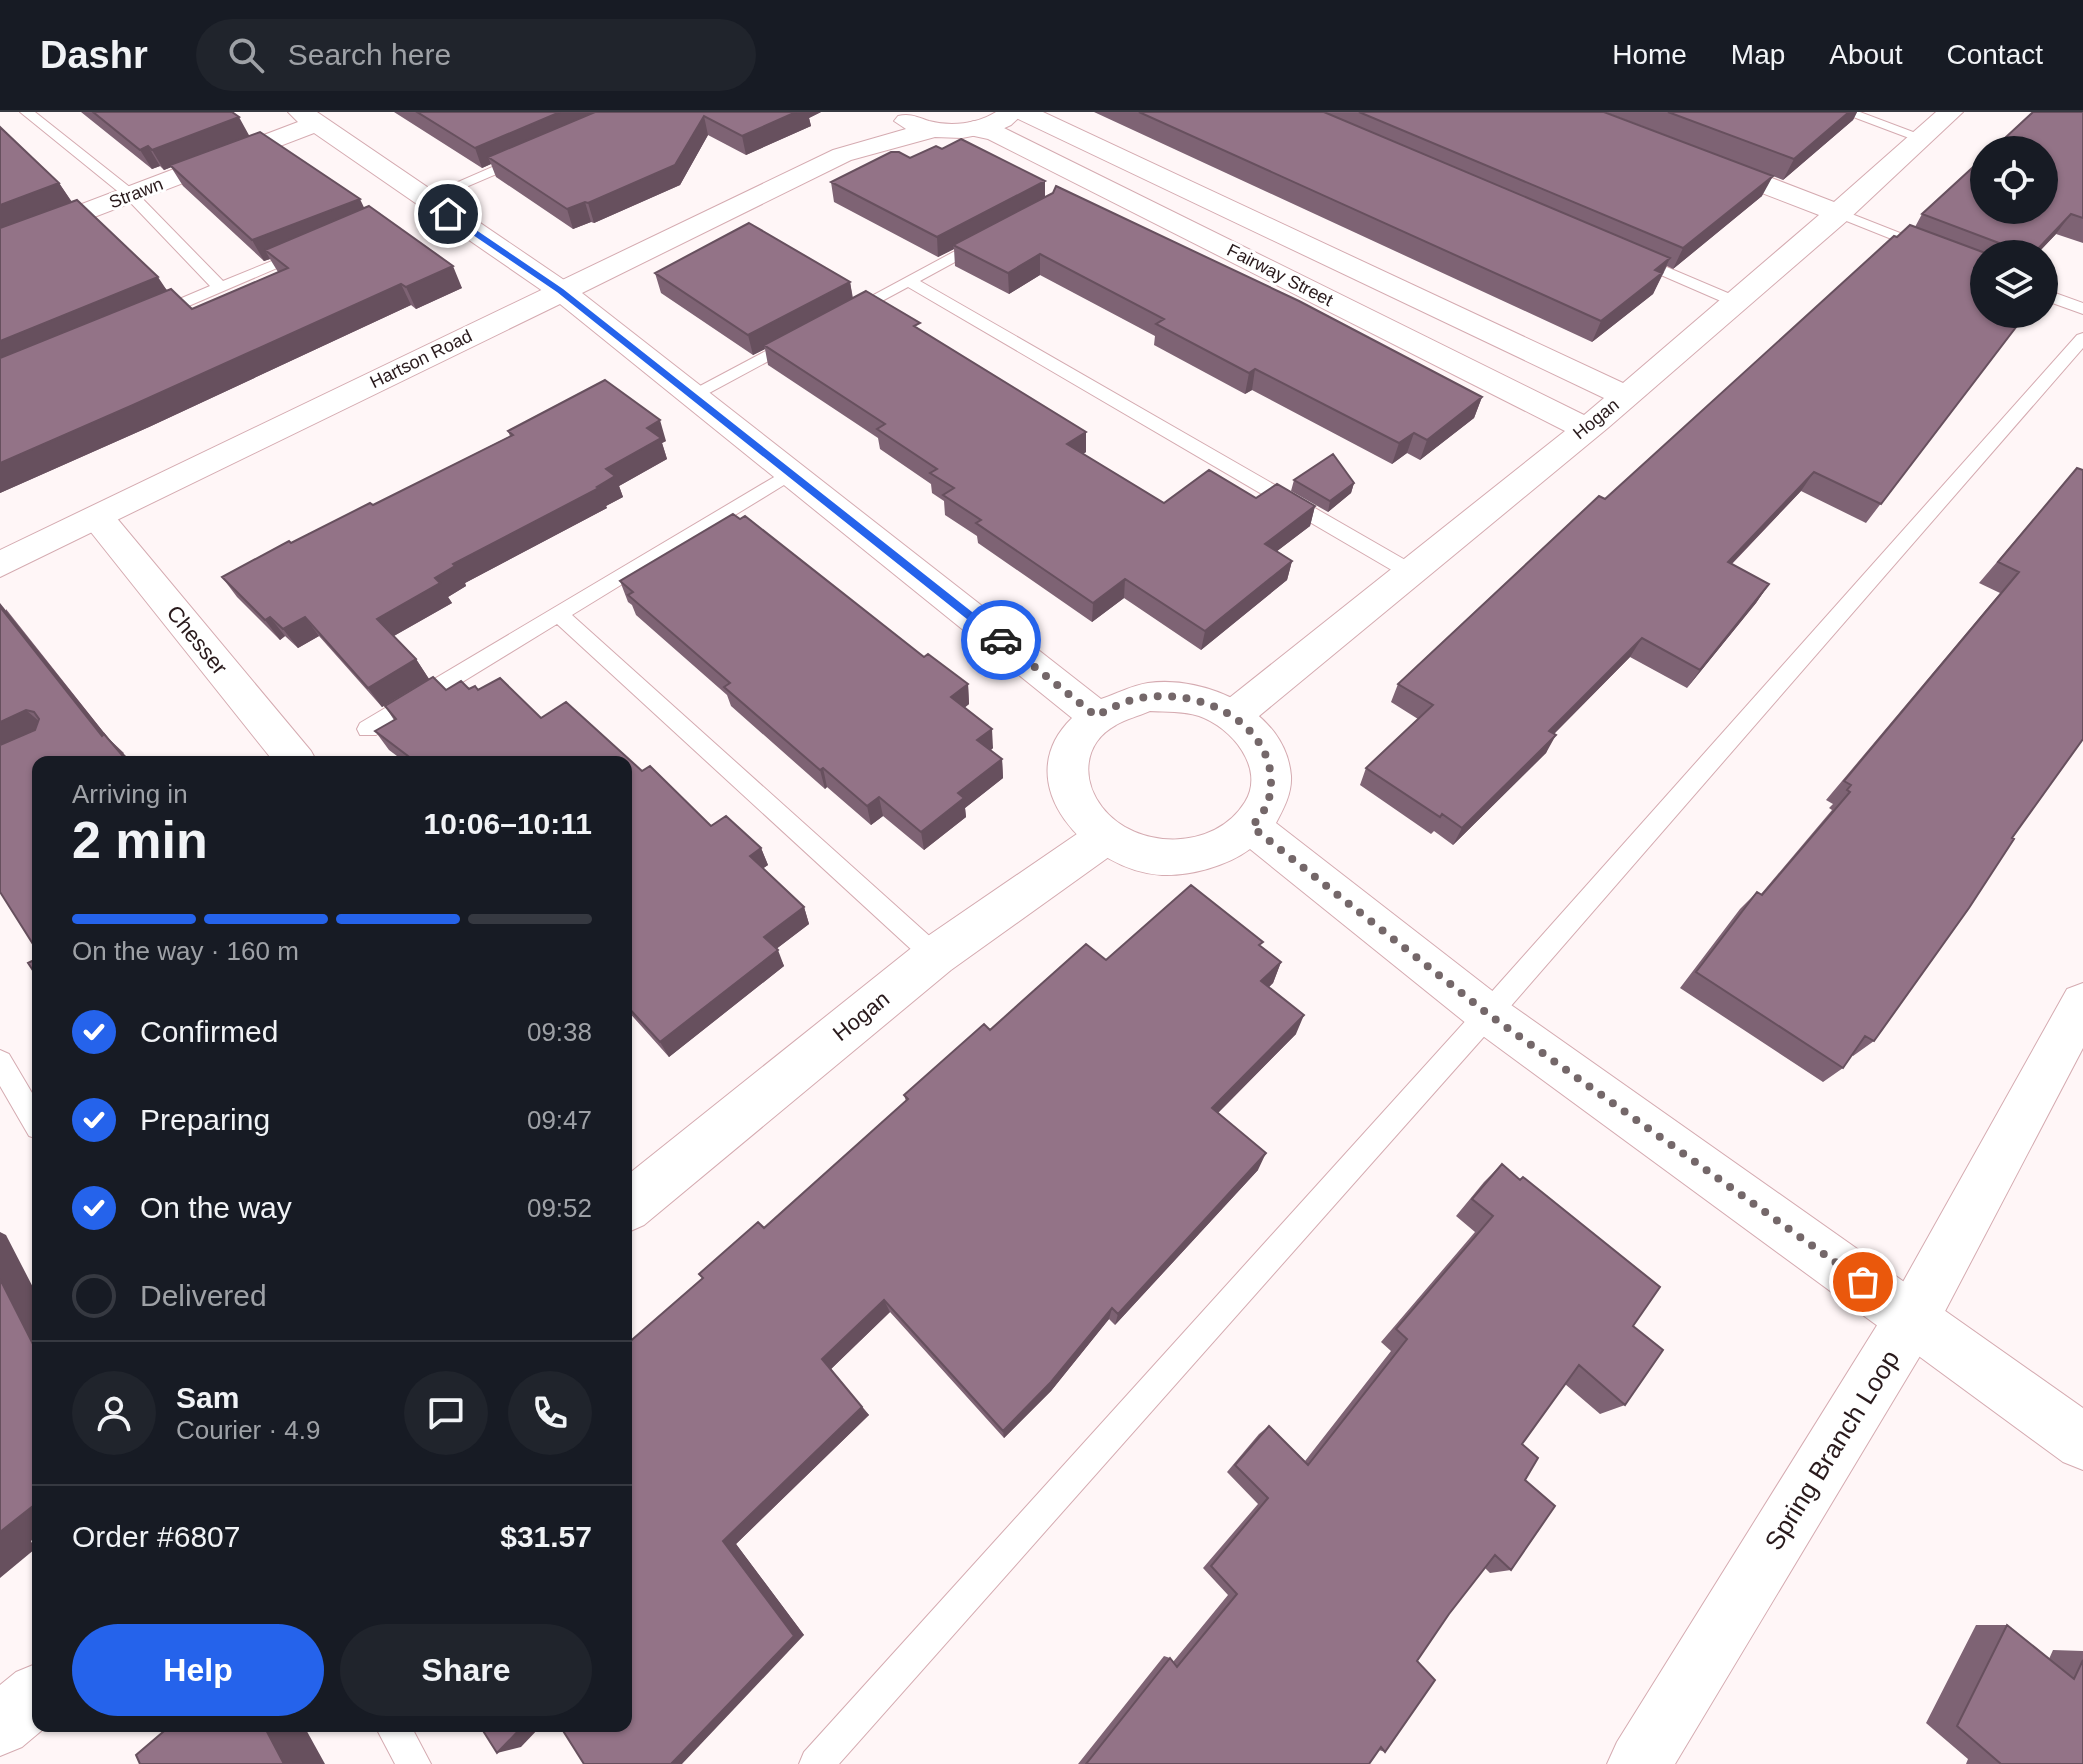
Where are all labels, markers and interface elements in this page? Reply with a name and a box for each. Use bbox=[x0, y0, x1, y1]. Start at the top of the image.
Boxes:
search box bbox=[196, 19, 756, 91]
icon: search bbox=[224, 33, 268, 77]
text: Dashr bbox=[40, 34, 148, 76]
text: Search here bbox=[288, 38, 451, 71]
text: Home bbox=[1612, 39, 1687, 70]
text: Map bbox=[1731, 39, 1785, 70]
text: About bbox=[1829, 39, 1903, 70]
text: Contact bbox=[1947, 39, 2043, 70]
map controls bbox=[1970, 136, 2058, 328]
button: locate bbox=[1970, 136, 2058, 224]
street label: Strawn bbox=[106, 174, 166, 212]
pin bbox=[414, 180, 482, 248]
icon: home bbox=[426, 192, 470, 236]
street label: Fairway Street bbox=[1224, 240, 1336, 310]
button: layers bbox=[1970, 240, 2058, 328]
street label: Hartson Road bbox=[367, 326, 475, 392]
street label: Hogan bbox=[1569, 395, 1623, 443]
street label: Chesser bbox=[162, 600, 232, 680]
courier bbox=[961, 600, 1041, 680]
icon: car bbox=[979, 618, 1023, 662]
text: Arriving in bbox=[72, 779, 188, 809]
text: 10:06–10:11 bbox=[424, 807, 592, 840]
text: 2 min bbox=[72, 811, 208, 869]
text: On the way · 160 m bbox=[72, 936, 299, 966]
street label: Hogan bbox=[828, 986, 894, 1046]
icon: check bbox=[72, 1010, 116, 1054]
text: Confirmed bbox=[140, 1015, 278, 1048]
text: 09:38 bbox=[527, 1017, 592, 1047]
icon: check bbox=[72, 1098, 116, 1142]
text: Preparing bbox=[140, 1103, 270, 1136]
text: 09:47 bbox=[527, 1105, 592, 1135]
icon: check bbox=[72, 1186, 116, 1230]
text: On the way bbox=[140, 1191, 292, 1224]
text: 09:52 bbox=[527, 1193, 592, 1223]
pin bbox=[1829, 1248, 1897, 1316]
icon: bag bbox=[1841, 1260, 1885, 1304]
text: Delivered bbox=[140, 1279, 267, 1312]
street label: Spring Branch Loop bbox=[1758, 1345, 1906, 1555]
button: person bbox=[72, 1371, 156, 1455]
button: chat bbox=[404, 1371, 488, 1455]
button: phone bbox=[508, 1371, 592, 1455]
text: Sam bbox=[176, 1381, 239, 1414]
text: Courier · 4.9 bbox=[176, 1415, 321, 1445]
text: Order #6807 bbox=[72, 1520, 240, 1553]
text: $31.57 bbox=[500, 1520, 592, 1553]
button: Help bbox=[72, 1624, 324, 1716]
button: Share bbox=[340, 1624, 592, 1716]

